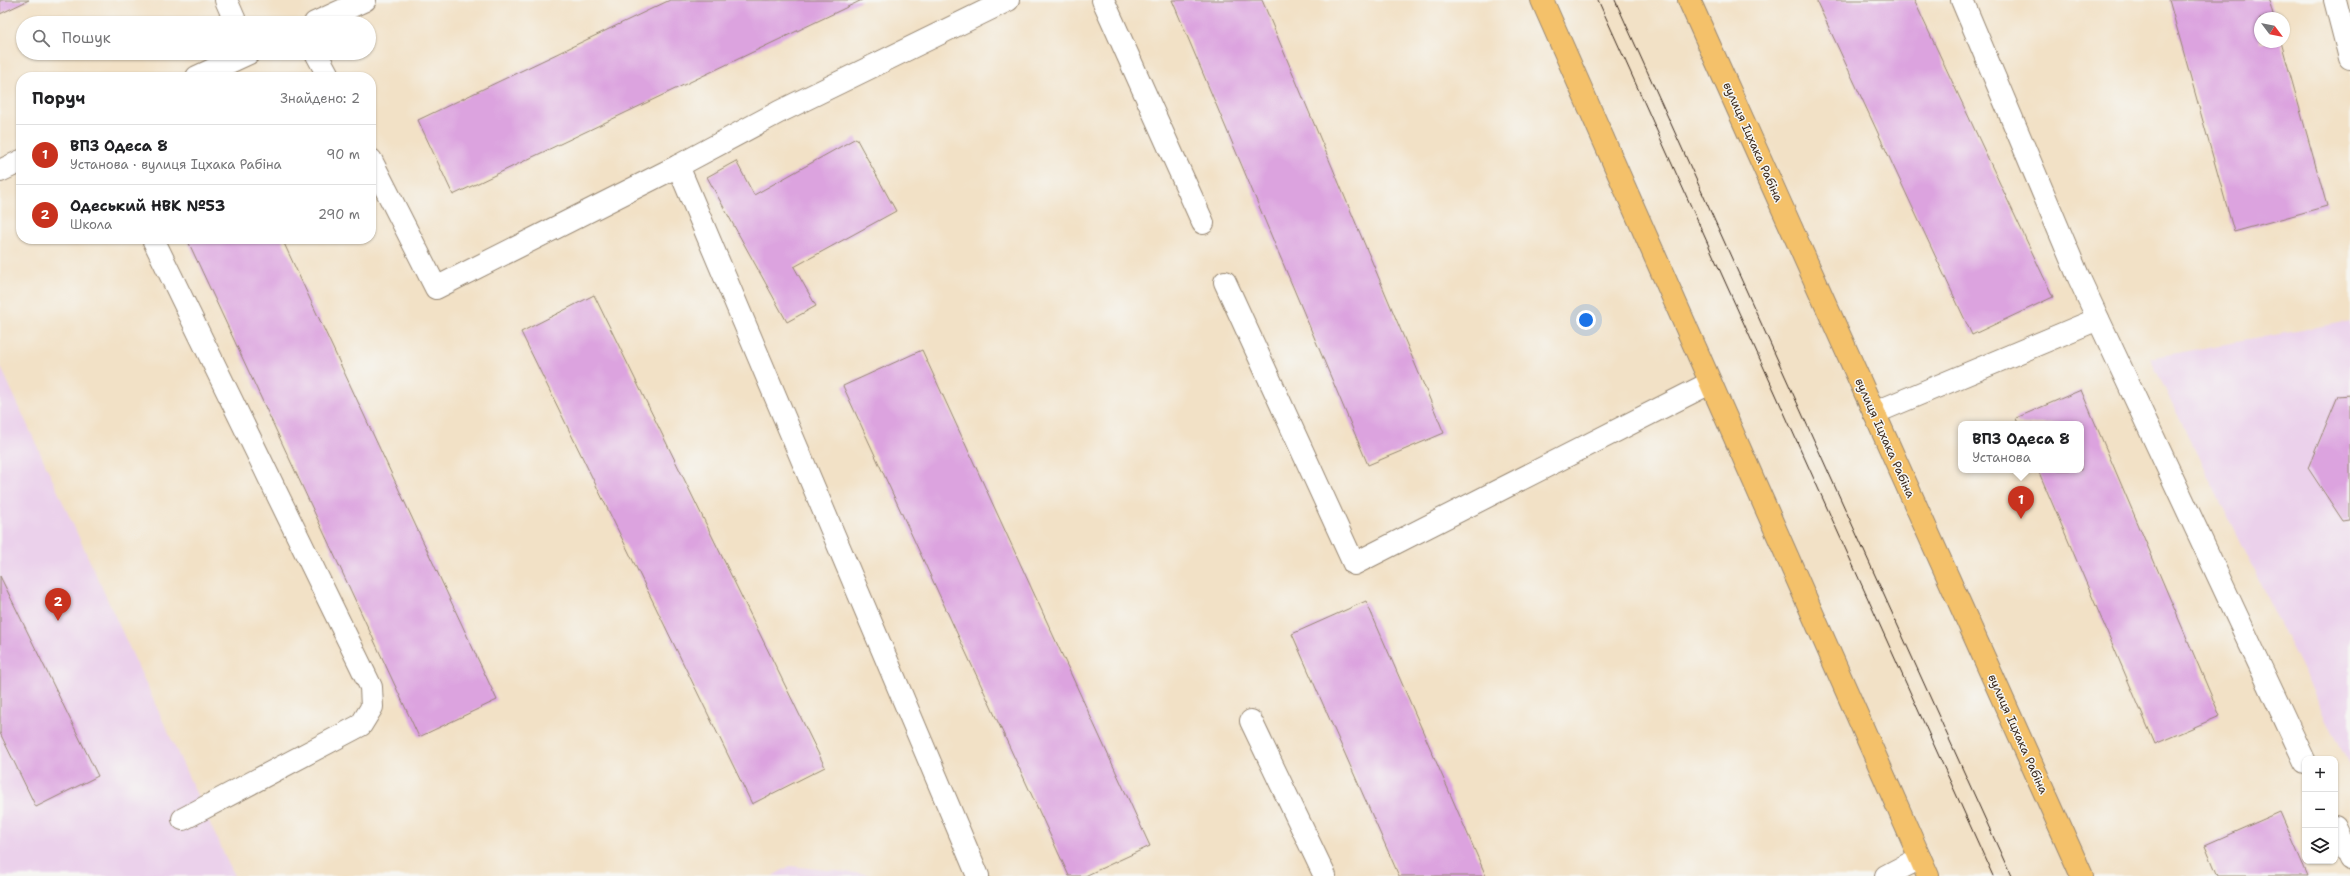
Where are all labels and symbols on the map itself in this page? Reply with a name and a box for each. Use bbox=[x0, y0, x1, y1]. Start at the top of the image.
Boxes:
north arrow bbox=[2254, 12, 2290, 48]
street label: вулиця Іцхака Рабіна bbox=[1719, 80, 1787, 205]
your location bbox=[1576, 310, 1596, 330]
street label: вулиця Іцхака Рабіна bbox=[1851, 376, 1919, 501]
pin: 1 bbox=[2008, 486, 2034, 519]
pin: 2 bbox=[45, 588, 71, 621]
street label: вулиця Іцхака Рабіна bbox=[1984, 672, 2052, 797]

